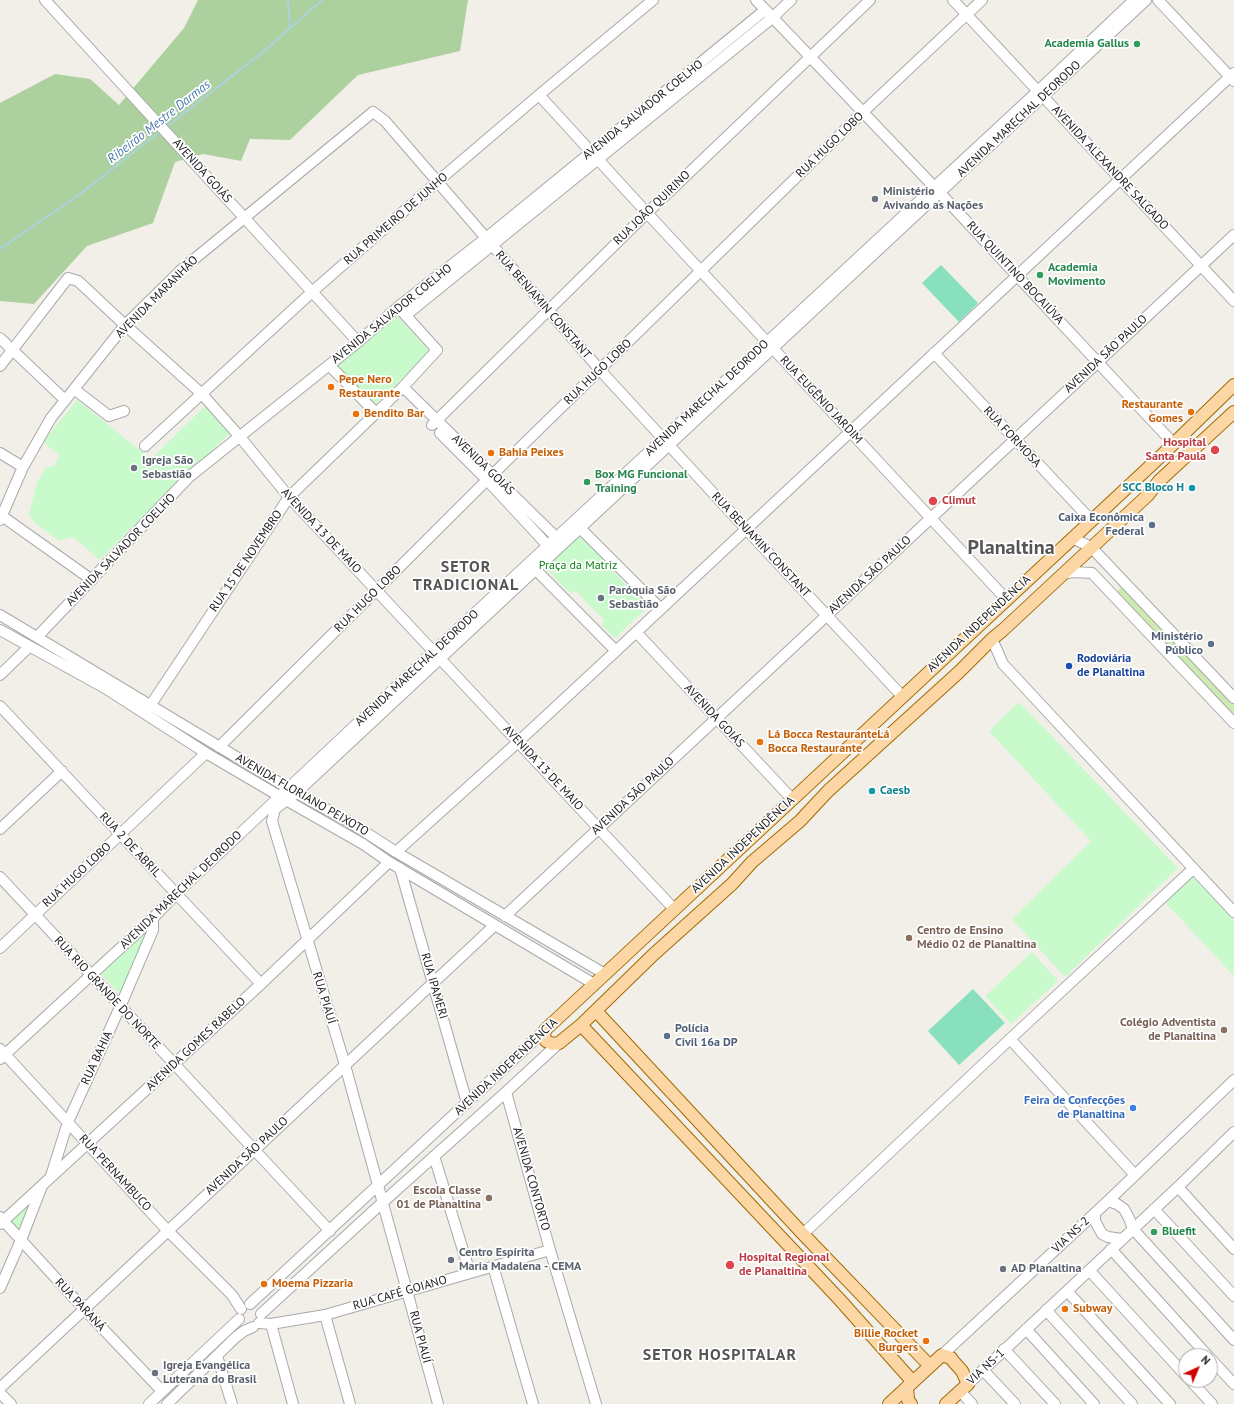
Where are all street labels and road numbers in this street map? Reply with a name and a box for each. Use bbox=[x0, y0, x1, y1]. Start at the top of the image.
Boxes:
street label: AVENIDA SALVADOR COELHO bbox=[580, 57, 706, 163]
street label: AVENIDA MARECHAL DEORODO bbox=[954, 58, 1084, 180]
street label: AVENIDA ALEXANDRE SALGADO bbox=[1049, 103, 1171, 233]
street label: RUA HUGO LOBO bbox=[793, 109, 867, 181]
street label: AVENIDA GOIÁS bbox=[169, 136, 235, 206]
street label: RUA JOÃO QUIRINO bbox=[611, 168, 693, 248]
street label: RUA PRIMEIRO DE JUNHO bbox=[341, 170, 451, 268]
street label: RUA QUINTINO BOCAIÚVA bbox=[963, 218, 1067, 328]
street label: RUA BENJAMIN CONSTANT bbox=[492, 248, 594, 362]
street label: AVENIDA MARANHÃO bbox=[113, 253, 201, 341]
street label: AVENIDA SALVADOR COELHO bbox=[329, 261, 455, 367]
street label: AVENIDA SÃO PAULO bbox=[1062, 312, 1150, 396]
street label: RUA HUGO LOBO bbox=[561, 336, 635, 408]
street label: AVENIDA MARECHAL DEORODO bbox=[642, 337, 772, 459]
street label: RUA EUGÊNIO JARDIM bbox=[777, 353, 865, 447]
street label: RUA FORMOSA bbox=[980, 404, 1044, 470]
street label: AVENIDA GOIÁS bbox=[449, 432, 517, 498]
street label: AVENIDA 13 DE MAIO bbox=[278, 485, 364, 577]
street label: RUA BENJAMIN CONSTANT bbox=[709, 490, 813, 600]
street label: AVENIDA SALVADOR COELHO bbox=[63, 491, 179, 609]
street label: RUA 15 DE NOVEMBRO bbox=[207, 507, 285, 615]
street label: AVENIDA SÃO PAULO bbox=[826, 533, 914, 617]
street label: RUA HUGO LOBO bbox=[332, 563, 404, 635]
street label: AVENIDA INDEPENDÊNCIA bbox=[924, 572, 1034, 676]
street label: AVENIDA MARECHAL DEORODO bbox=[352, 607, 482, 729]
street label: AVENIDA GOIÁS bbox=[681, 681, 747, 751]
street label: AVENIDA 13 DE MAIO bbox=[500, 722, 586, 814]
street label: AVENIDA FLORIANO PEIXOTO bbox=[233, 751, 371, 839]
street label: AVENIDA SÃO PAULO bbox=[589, 754, 677, 838]
street label: AVENIDA INDEPENDÊNCIA bbox=[688, 793, 798, 897]
street label: RUA 2 DE ABRIL bbox=[96, 810, 164, 880]
street label: AVENIDA MARECHAL DEORODO bbox=[117, 828, 245, 952]
street label: RUA HUGO LOBO bbox=[40, 839, 114, 911]
street label: RUA RIO GRANDE DO NORTE bbox=[51, 934, 163, 1052]
street label: RUA IPAMERI bbox=[418, 951, 450, 1021]
street label: RUA PIAUÍ bbox=[309, 970, 339, 1026]
street label: AVENIDA GOMES RABELO bbox=[143, 994, 249, 1094]
street label: AVENIDA INDEPENDÊNCIA bbox=[451, 1015, 561, 1119]
street label: RUA BAHIA bbox=[78, 1029, 116, 1087]
street label: AVENIDA SÃO PAULO bbox=[203, 1114, 291, 1198]
street label: AVENIDA CONTORTO bbox=[509, 1126, 553, 1232]
street label: RUA PERNAMBUCO bbox=[76, 1132, 154, 1214]
street label: VIA NS-2 bbox=[1049, 1214, 1093, 1256]
street label: RUA CAFÉ GOIANO bbox=[351, 1273, 449, 1313]
street label: RUA PARANÁ bbox=[52, 1276, 108, 1334]
street label: RUA PIAUÍ bbox=[406, 1309, 434, 1365]
street label: VIA NS-1 bbox=[964, 1346, 1008, 1388]

